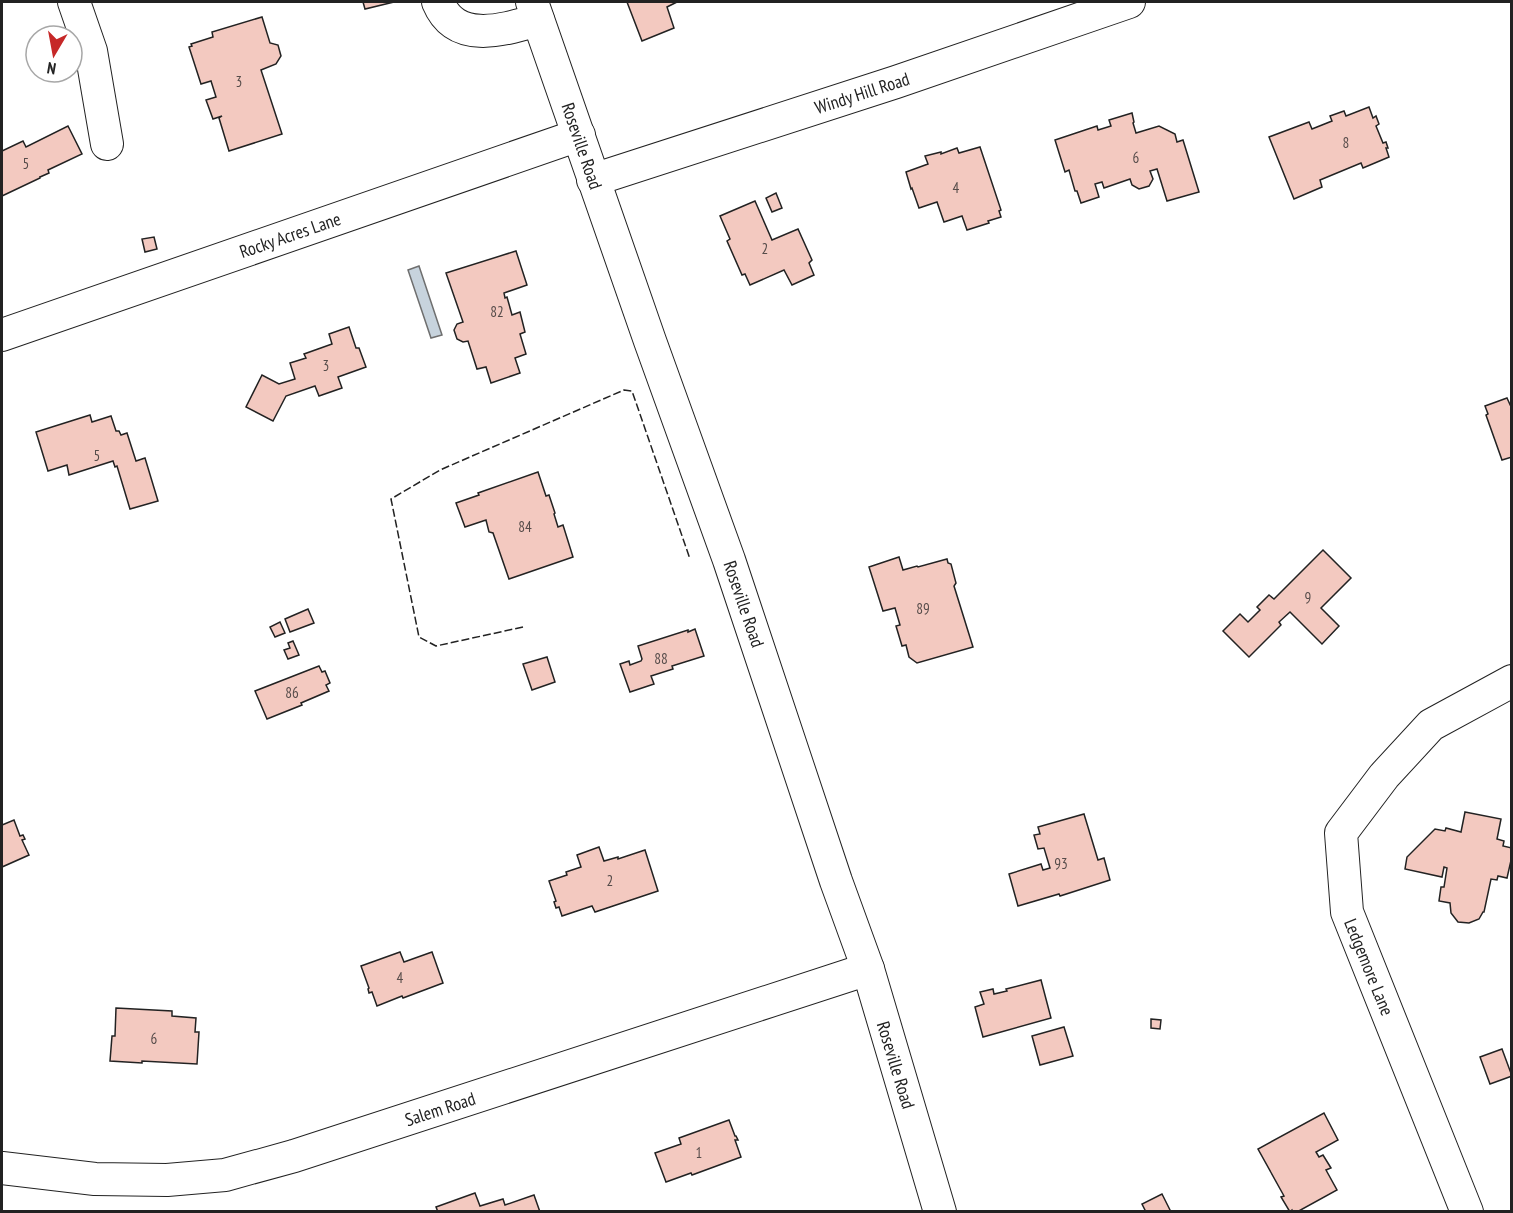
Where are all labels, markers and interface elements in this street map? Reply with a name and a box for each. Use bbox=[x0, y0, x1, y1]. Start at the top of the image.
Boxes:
north arrow bbox=[24, 24, 84, 84]
text: N bbox=[45, 58, 57, 79]
street label: Windy Hill Road bbox=[812, 67, 912, 119]
house number: 3 bbox=[236, 72, 242, 91]
street label: Roseville Road bbox=[556, 100, 608, 192]
house number: 8 bbox=[1343, 133, 1349, 152]
house number: 6 bbox=[1133, 148, 1140, 167]
house number: 5 bbox=[23, 154, 29, 173]
house number: 4 bbox=[953, 178, 960, 197]
street label: Rocky Acres Lane bbox=[236, 207, 344, 263]
house number: 2 bbox=[762, 239, 768, 258]
house number: 82 bbox=[490, 302, 504, 321]
house number: 3 bbox=[323, 356, 329, 375]
house number: 5 bbox=[94, 446, 100, 465]
house number: 84 bbox=[518, 517, 532, 536]
street label: Roseville Road bbox=[718, 558, 770, 650]
house number: 9 bbox=[1305, 588, 1311, 607]
house number: 89 bbox=[916, 599, 930, 618]
house number: 88 bbox=[654, 649, 668, 668]
house number: 86 bbox=[285, 683, 299, 702]
house number: 93 bbox=[1054, 854, 1068, 873]
house number: 2 bbox=[607, 871, 613, 890]
street label: Ledgemore Lane bbox=[1339, 915, 1399, 1019]
house number: 4 bbox=[397, 968, 404, 987]
street label: Roseville Road bbox=[872, 1019, 920, 1111]
house number: 6 bbox=[151, 1029, 158, 1048]
street label: Salem Road bbox=[402, 1087, 478, 1131]
house number: 1 bbox=[696, 1143, 702, 1162]

